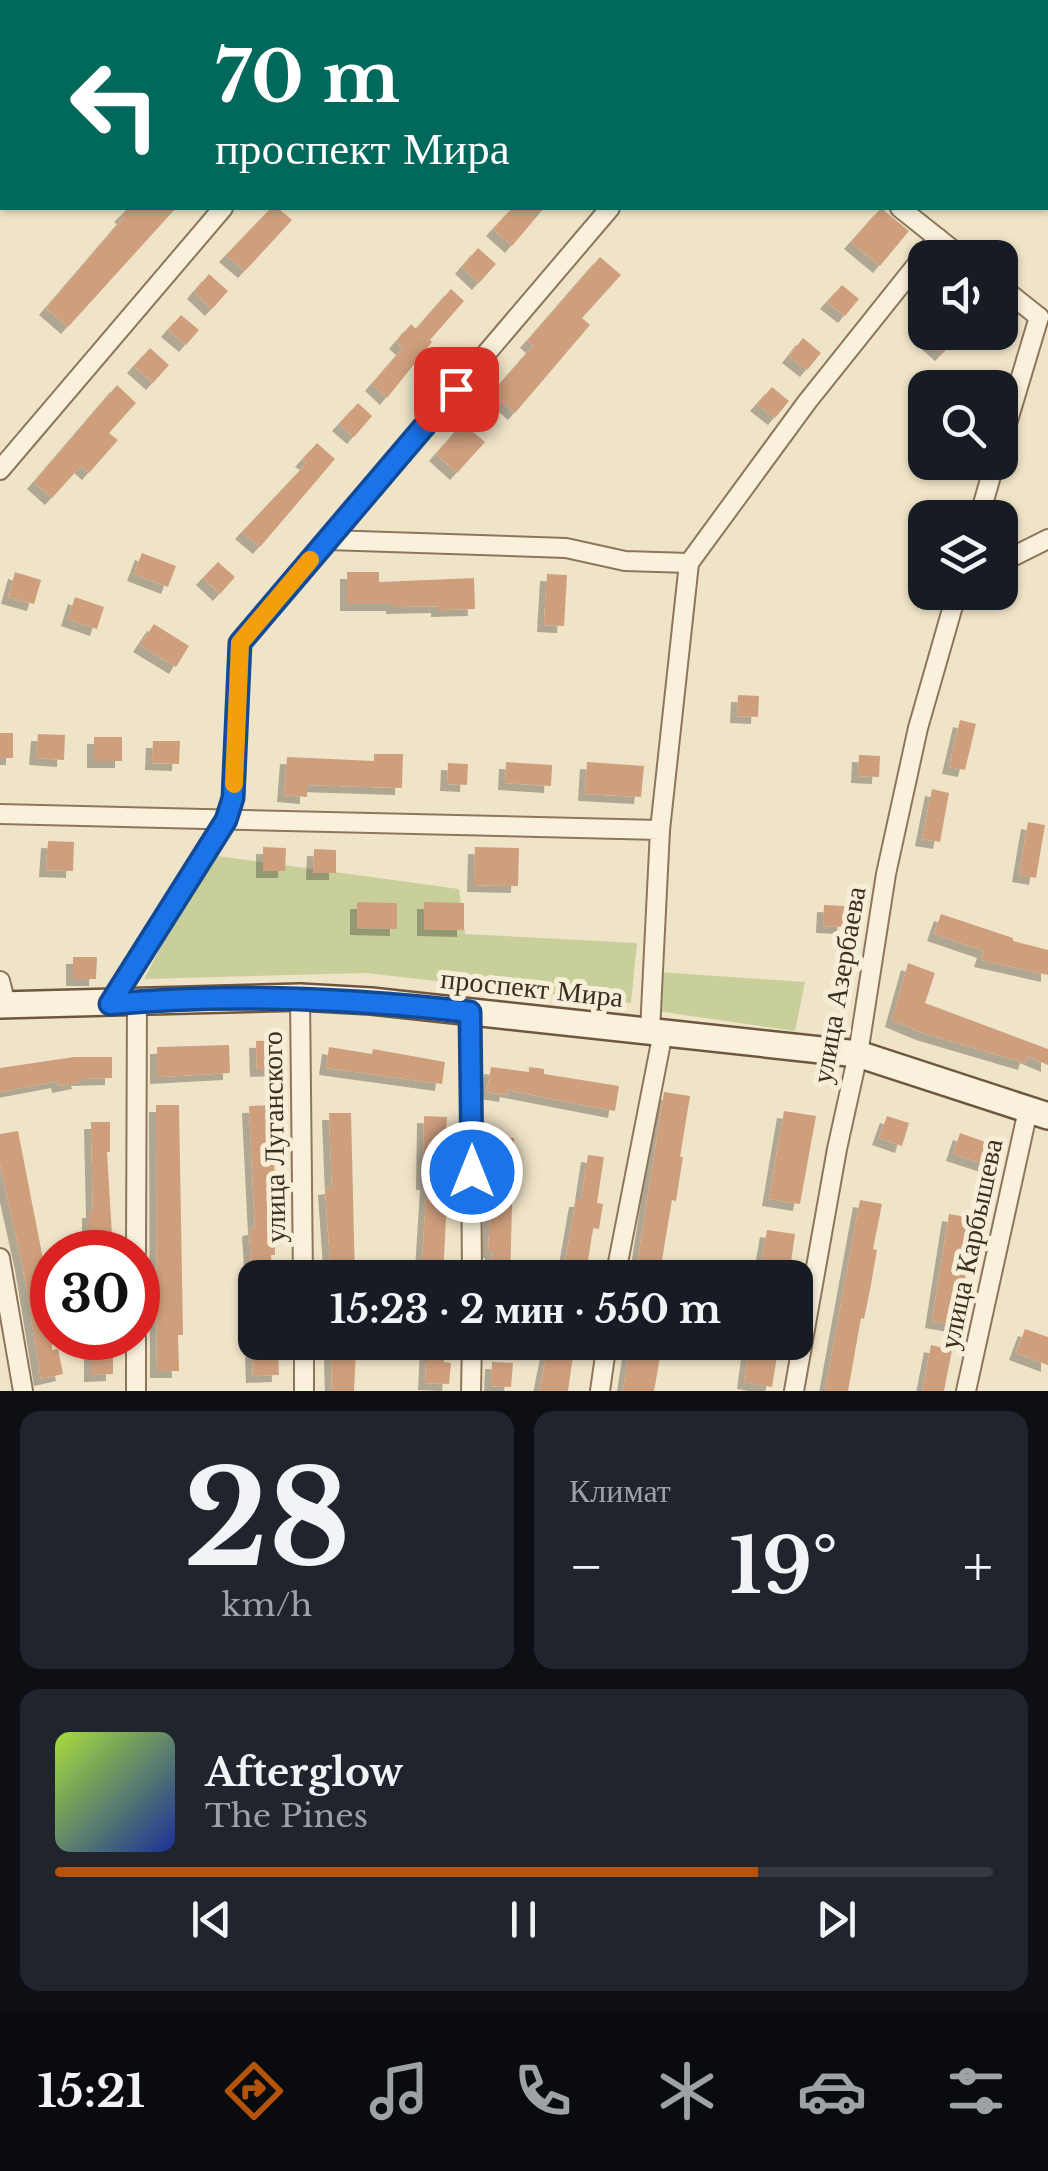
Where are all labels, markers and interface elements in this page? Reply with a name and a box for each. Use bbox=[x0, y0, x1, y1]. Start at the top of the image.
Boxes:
text: 70 m bbox=[215, 34, 400, 121]
icon: left bbox=[50, 40, 180, 170]
text: проспект Мира bbox=[215, 120, 510, 176]
map controls bbox=[908, 240, 1018, 610]
button: sound bbox=[908, 240, 1018, 350]
pin bbox=[414, 347, 499, 432]
icon: arrive bbox=[429, 362, 484, 417]
button: search bbox=[908, 370, 1018, 480]
button: layers bbox=[908, 500, 1018, 610]
street label: улица Азербаева bbox=[804, 883, 874, 1086]
street label: проспект Мира bbox=[439, 961, 626, 1015]
street label: улица Луганского bbox=[255, 1031, 293, 1243]
position arrow bbox=[420, 1120, 524, 1224]
street label: улица Карбышева bbox=[932, 1135, 1011, 1352]
speed limit sign: 30 bbox=[30, 1230, 160, 1360]
text: 15:23 · 2 мин · 550 m bbox=[330, 1286, 721, 1333]
text: 28 bbox=[183, 1439, 351, 1600]
text: Климат bbox=[569, 1471, 671, 1511]
text: 19° bbox=[729, 1520, 837, 1613]
text: − bbox=[569, 1533, 604, 1601]
text: + bbox=[963, 1533, 993, 1601]
text: km/h bbox=[222, 1585, 312, 1625]
text: Afterglow bbox=[205, 1749, 403, 1796]
text: The Pines bbox=[205, 1796, 368, 1836]
icon: previous bbox=[184, 1892, 239, 1947]
icon: pause bbox=[496, 1892, 551, 1947]
icon: next bbox=[809, 1892, 864, 1947]
icon: directions bbox=[219, 2056, 289, 2126]
icon: music bbox=[364, 2056, 434, 2126]
icon: phone bbox=[508, 2056, 578, 2126]
icon: climate bbox=[652, 2056, 722, 2126]
icon: car bbox=[797, 2056, 867, 2126]
icon: filters bbox=[941, 2056, 1011, 2126]
text: 15:21 bbox=[37, 2063, 145, 2119]

